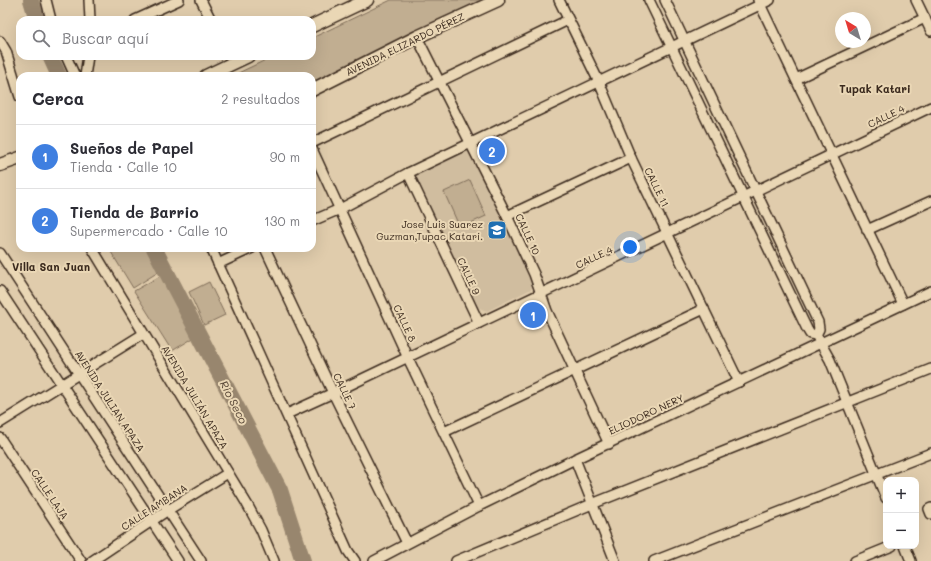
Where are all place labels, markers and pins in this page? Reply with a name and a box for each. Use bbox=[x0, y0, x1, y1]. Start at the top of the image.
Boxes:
pin: 2 bbox=[479, 136, 505, 166]
place label: Jose Luis Suarez Guzman,Tupac Katari. bbox=[376, 217, 483, 243]
school or university icon: Jose Luis Suarez Guzman,Tupac Katari. bbox=[486, 219, 508, 241]
pin: 1 bbox=[520, 300, 546, 330]

